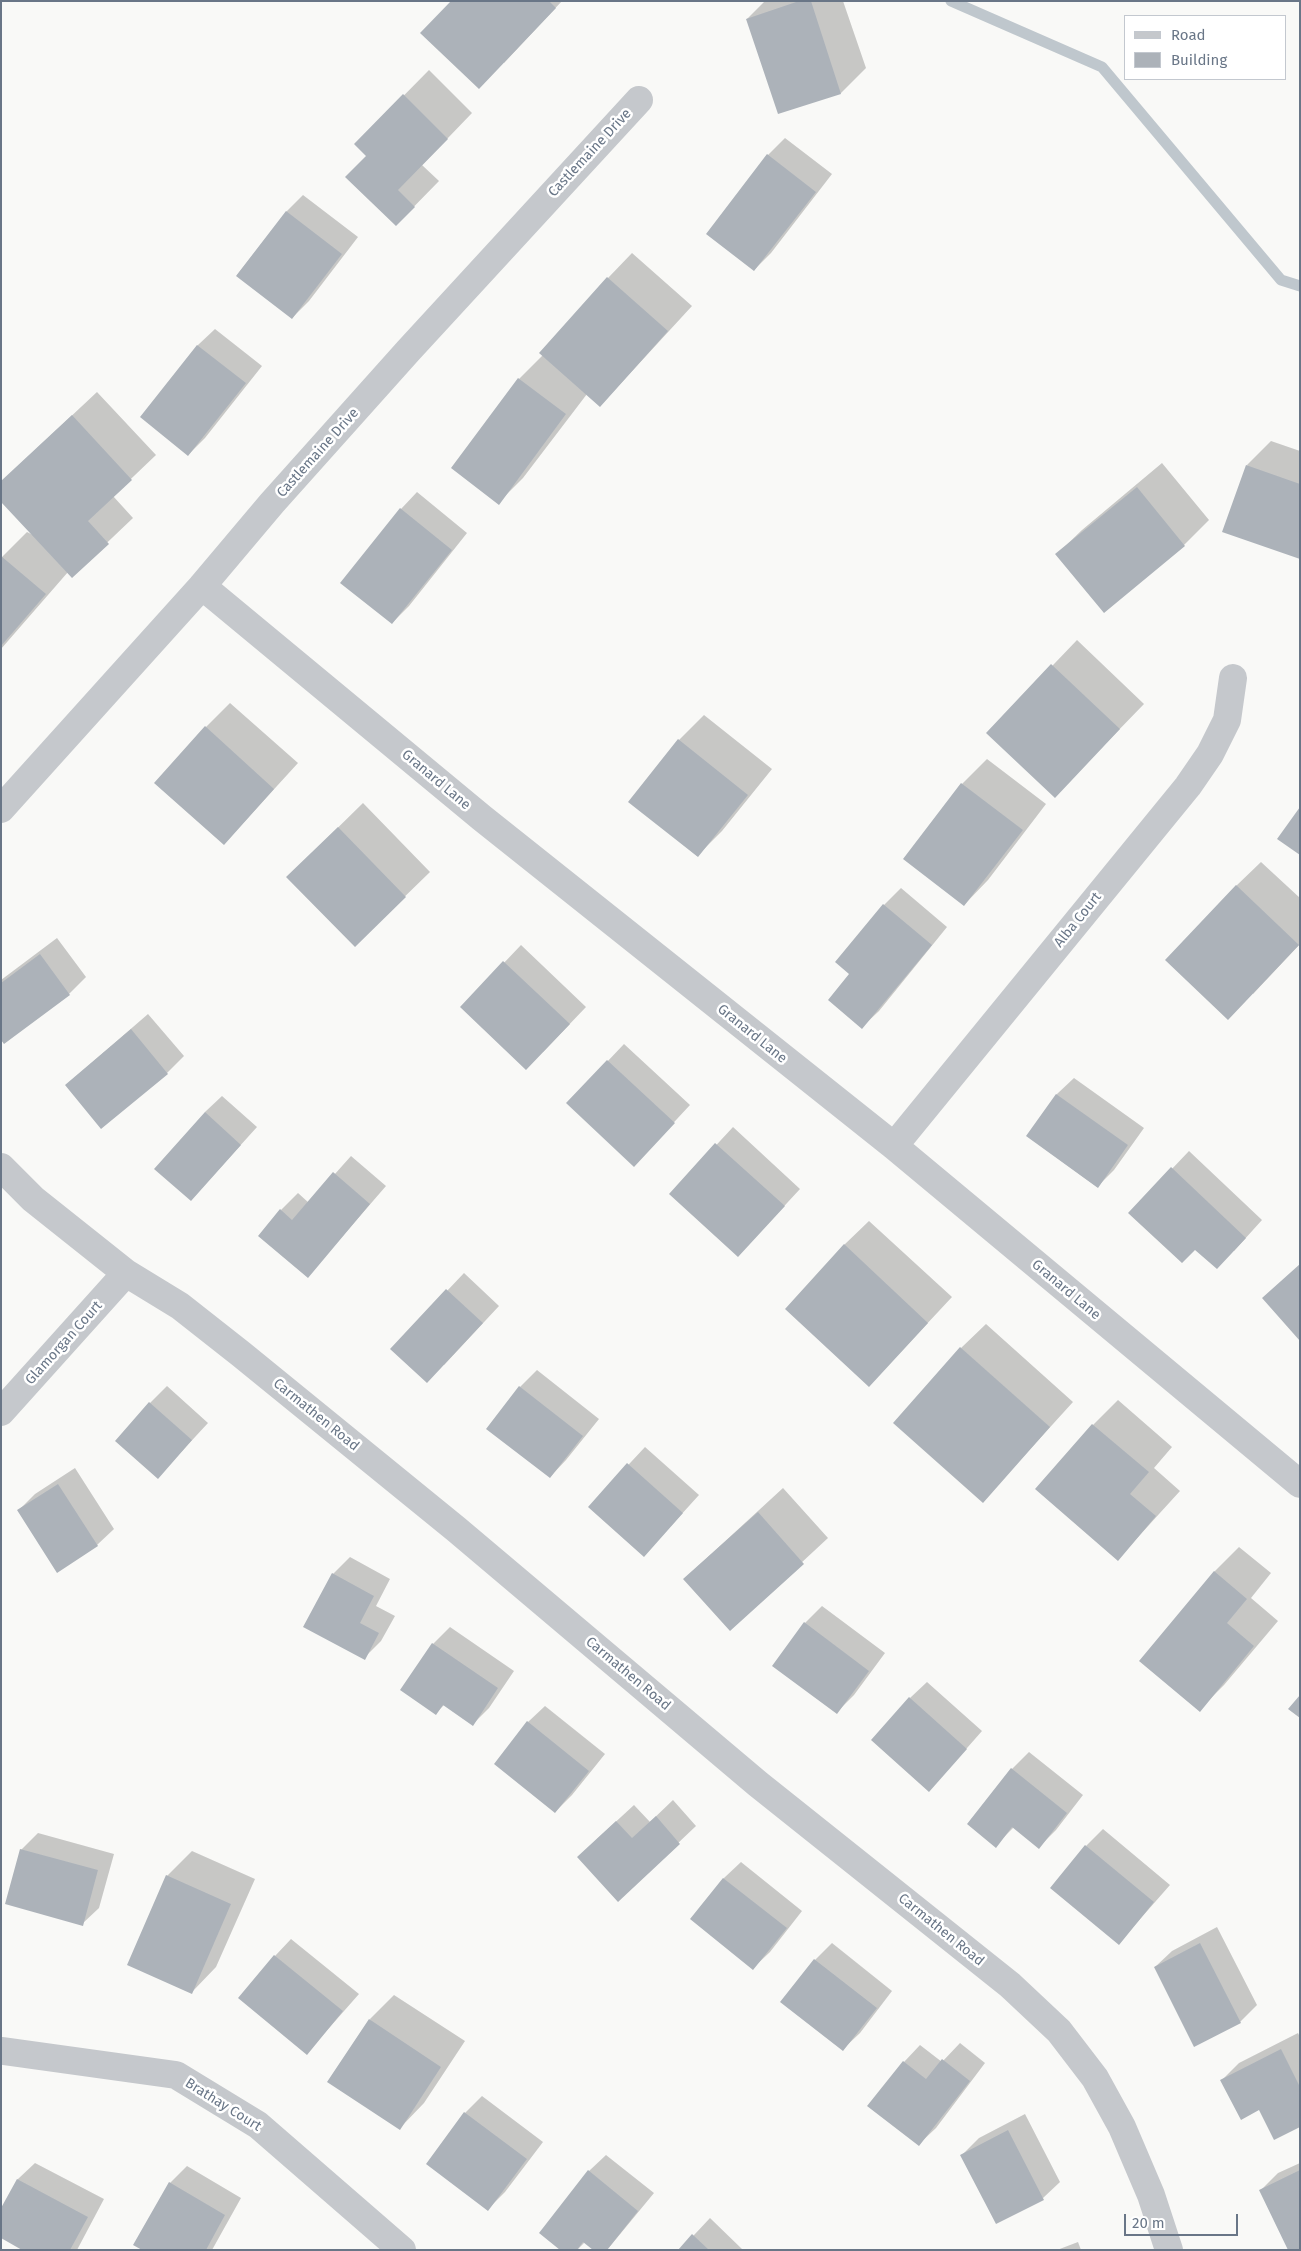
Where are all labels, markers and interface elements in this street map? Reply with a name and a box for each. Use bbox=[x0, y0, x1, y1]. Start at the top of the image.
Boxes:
legend bbox=[1124, 15, 1286, 80]
text: Road bbox=[1171, 26, 1206, 44]
text: Building bbox=[1171, 51, 1227, 69]
street label: Castlemaine Drive bbox=[545, 106, 635, 200]
street label: Castlemaine Drive bbox=[274, 405, 362, 501]
street label: Granard Lane bbox=[398, 746, 474, 814]
street label: Alba Court bbox=[1051, 889, 1105, 951]
street label: Granard Lane bbox=[714, 1001, 790, 1067]
street label: Granard Lane bbox=[1028, 1256, 1104, 1324]
street label: Glamorgan Court bbox=[22, 1298, 106, 1388]
street label: Carmathen Road bbox=[270, 1375, 362, 1455]
street label: Carmathen Road bbox=[582, 1634, 674, 1714]
street label: Carmathen Road bbox=[895, 1890, 987, 1970]
street label: Brathay Court bbox=[182, 2075, 264, 2135]
scale bar bbox=[1126, 2204, 1240, 2236]
text: 20 m bbox=[1132, 2214, 1165, 2232]

